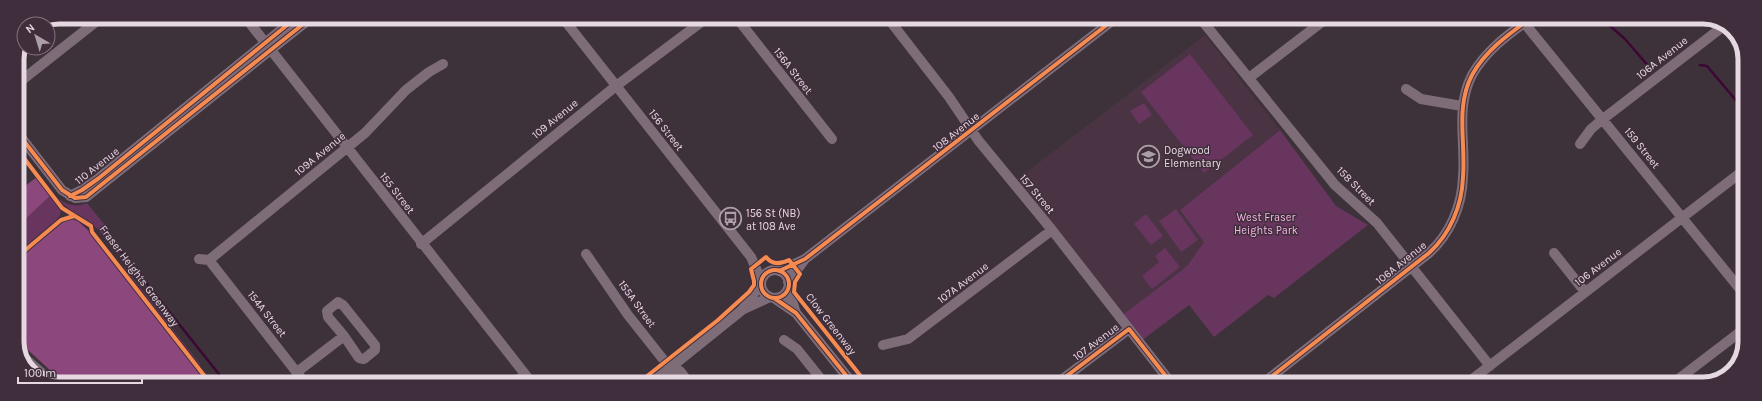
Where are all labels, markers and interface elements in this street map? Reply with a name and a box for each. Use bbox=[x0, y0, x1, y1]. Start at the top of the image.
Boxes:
north arrow bbox=[16, 16, 56, 56]
text: N bbox=[23, 21, 37, 36]
street label: 106A Avenue bbox=[1634, 34, 1691, 82]
street label: 156A Street bbox=[771, 45, 815, 97]
street label: 109 Avenue bbox=[529, 96, 581, 141]
street label: 156 Street bbox=[646, 107, 686, 153]
street label: 108 Avenue bbox=[930, 110, 982, 154]
street label: 159 Street bbox=[1622, 125, 1662, 171]
street label: 109A Avenue bbox=[292, 129, 348, 178]
school or university icon: Dogwood Elementary bbox=[1135, 143, 1161, 169]
street label: 110 Avenue bbox=[72, 144, 122, 187]
place label: Dogwood Elementary bbox=[1164, 144, 1221, 170]
street label: 158 Street bbox=[1334, 164, 1378, 208]
street label: 155 Street bbox=[377, 170, 417, 216]
street label: 157 Street bbox=[1017, 172, 1057, 216]
bus stop icon: 156 St (NB) at 108 Ave bbox=[718, 206, 744, 232]
place label: 156 St (NB) at 108 Ave bbox=[746, 207, 800, 233]
park label: West Fraser Heights Park bbox=[1234, 211, 1298, 237]
street label: Fraser Heights Greenway bbox=[97, 223, 181, 329]
street label: 106A Avenue bbox=[1373, 238, 1429, 287]
street label: 106 Avenue bbox=[1572, 245, 1624, 289]
street label: 107A Avenue bbox=[935, 259, 991, 306]
street label: 155A Street bbox=[616, 278, 658, 330]
street label: 154A Street bbox=[245, 288, 289, 340]
street label: Clow Greenway bbox=[803, 291, 859, 357]
street label: 107 Avenue bbox=[1070, 320, 1122, 363]
scale bar bbox=[18, 359, 142, 385]
text: 100 m bbox=[24, 366, 56, 380]

